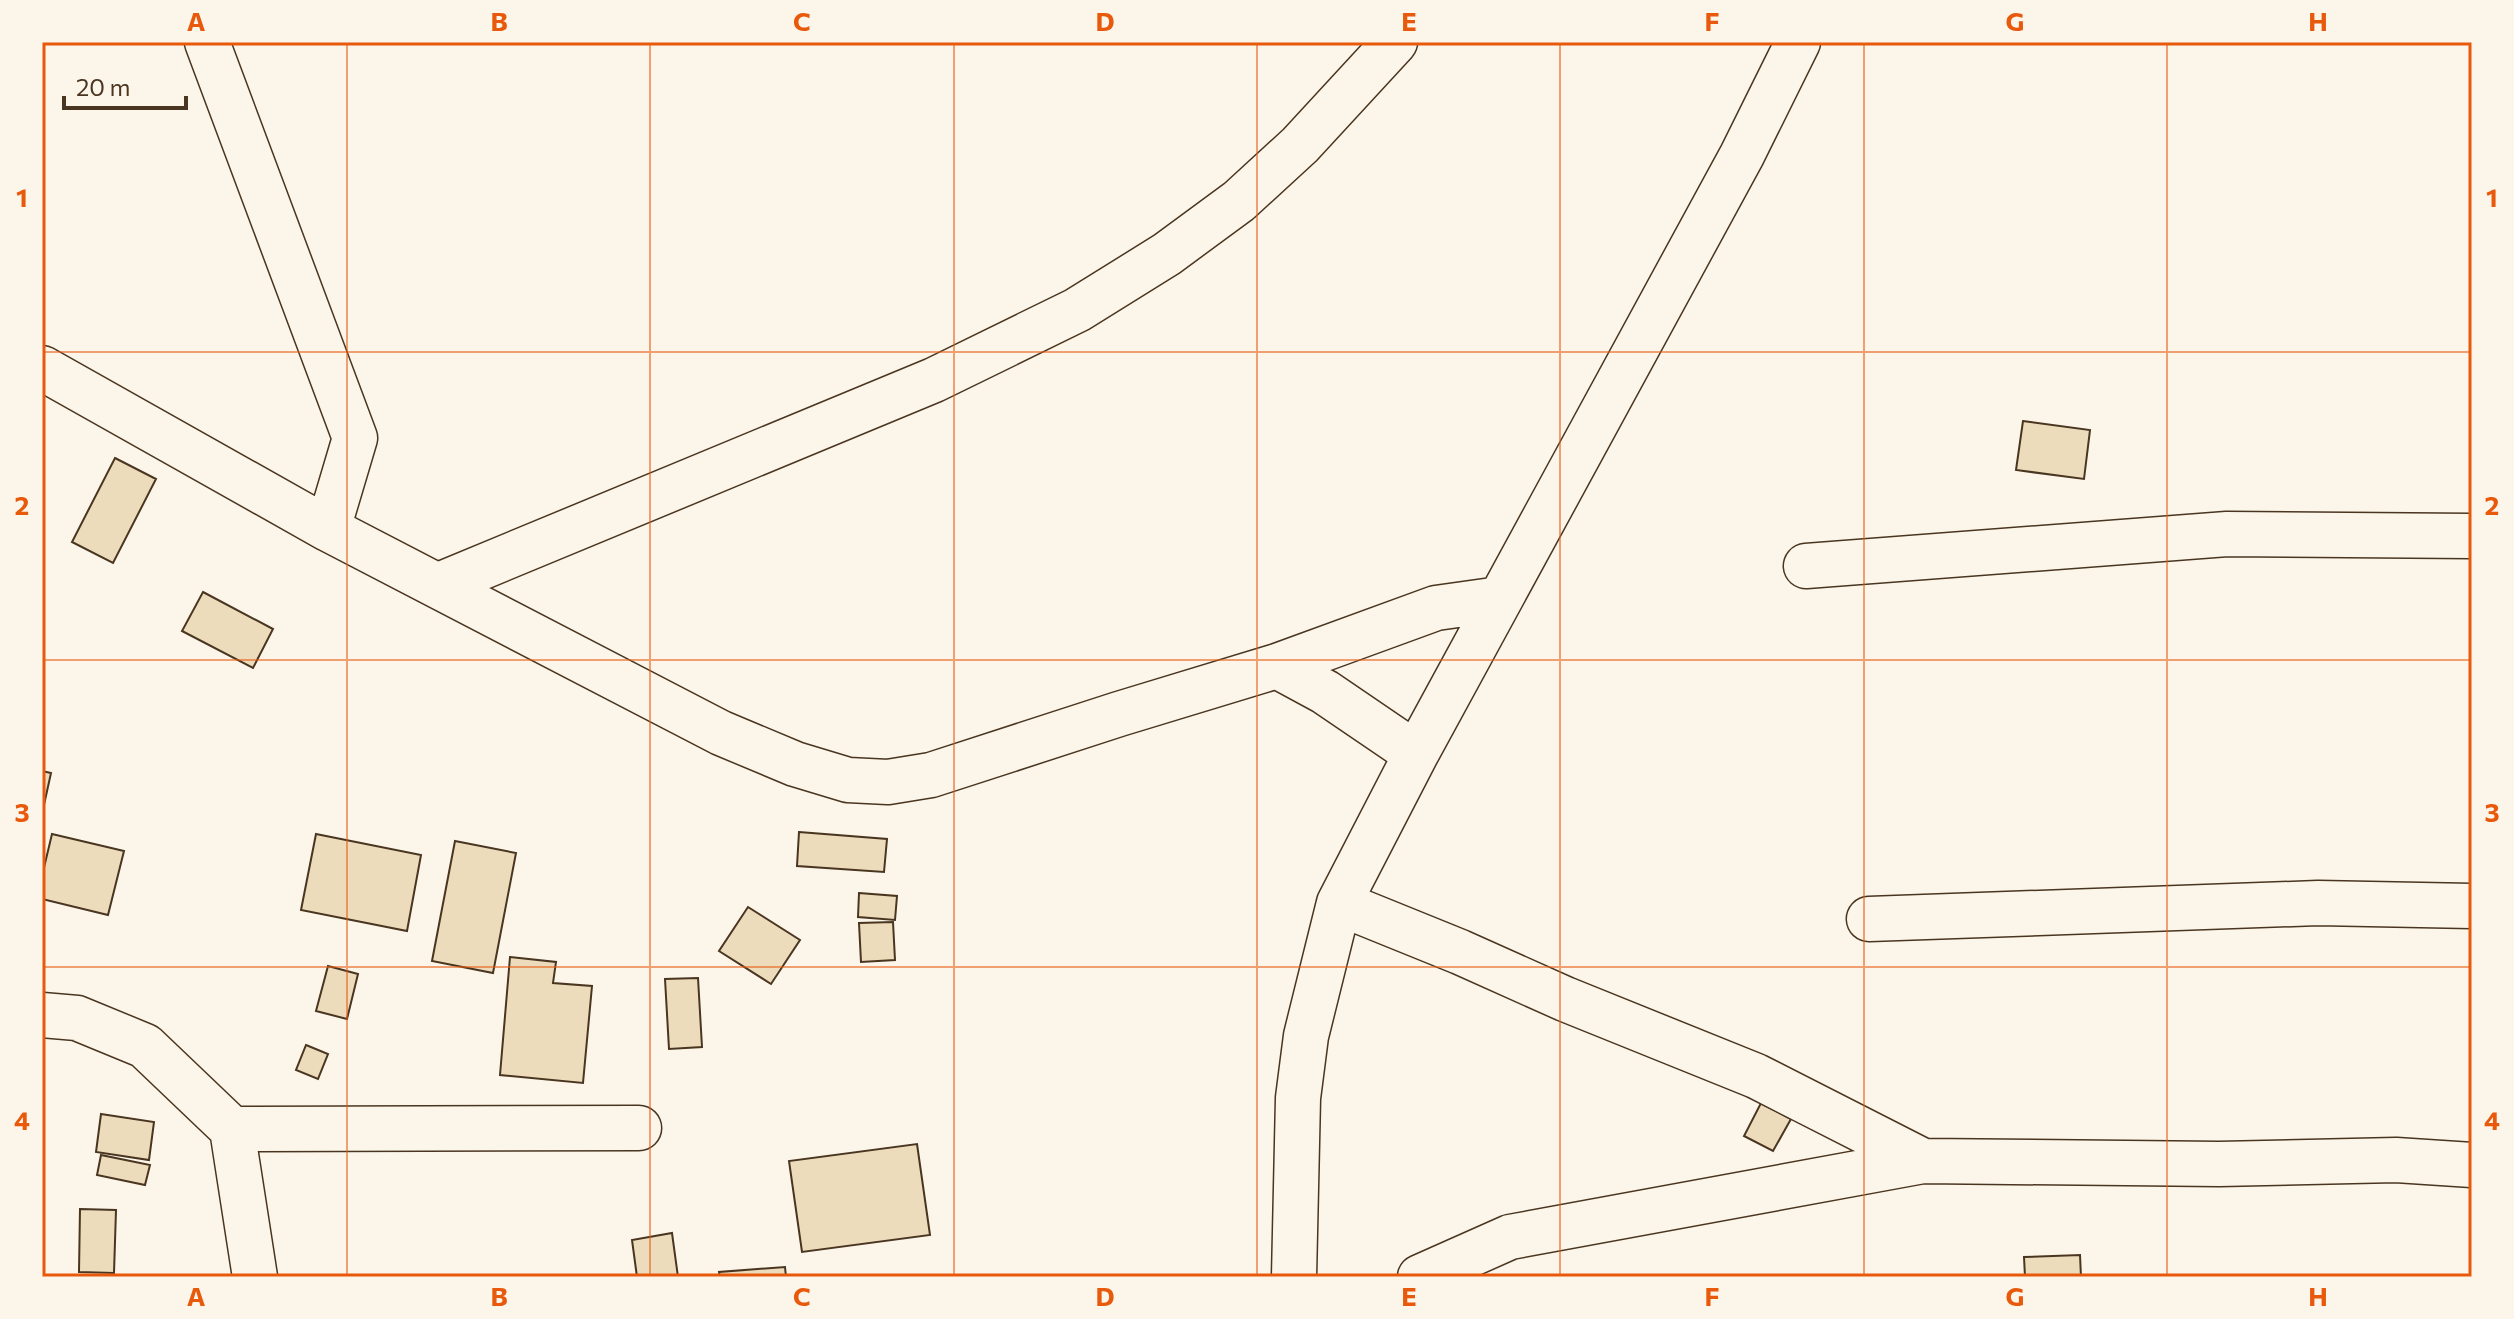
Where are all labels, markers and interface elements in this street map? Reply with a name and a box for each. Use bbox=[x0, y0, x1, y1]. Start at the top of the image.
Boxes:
text: A bbox=[187, 5, 206, 36]
text: B bbox=[490, 5, 508, 36]
text: C bbox=[793, 5, 811, 36]
text: D bbox=[1095, 5, 1115, 36]
text: E bbox=[1401, 5, 1417, 36]
text: F bbox=[1704, 5, 1720, 36]
text: G bbox=[2006, 5, 2024, 36]
text: H bbox=[2308, 5, 2328, 36]
scale bar bbox=[64, 60, 186, 110]
text: 20 m bbox=[76, 72, 130, 101]
text: 1 bbox=[16, 181, 28, 212]
text: 1 bbox=[2486, 181, 2498, 212]
text: 2 bbox=[15, 489, 29, 520]
text: 2 bbox=[2485, 489, 2499, 520]
text: 3 bbox=[14, 796, 30, 827]
text: 3 bbox=[2484, 796, 2500, 827]
text: 4 bbox=[14, 1104, 30, 1135]
text: 4 bbox=[2484, 1104, 2500, 1135]
text: A bbox=[187, 1280, 206, 1311]
text: B bbox=[490, 1280, 508, 1311]
text: C bbox=[793, 1280, 811, 1311]
text: D bbox=[1095, 1280, 1115, 1311]
text: E bbox=[1401, 1280, 1417, 1311]
text: F bbox=[1704, 1280, 1720, 1311]
text: G bbox=[2006, 1280, 2024, 1311]
text: H bbox=[2308, 1280, 2328, 1311]

